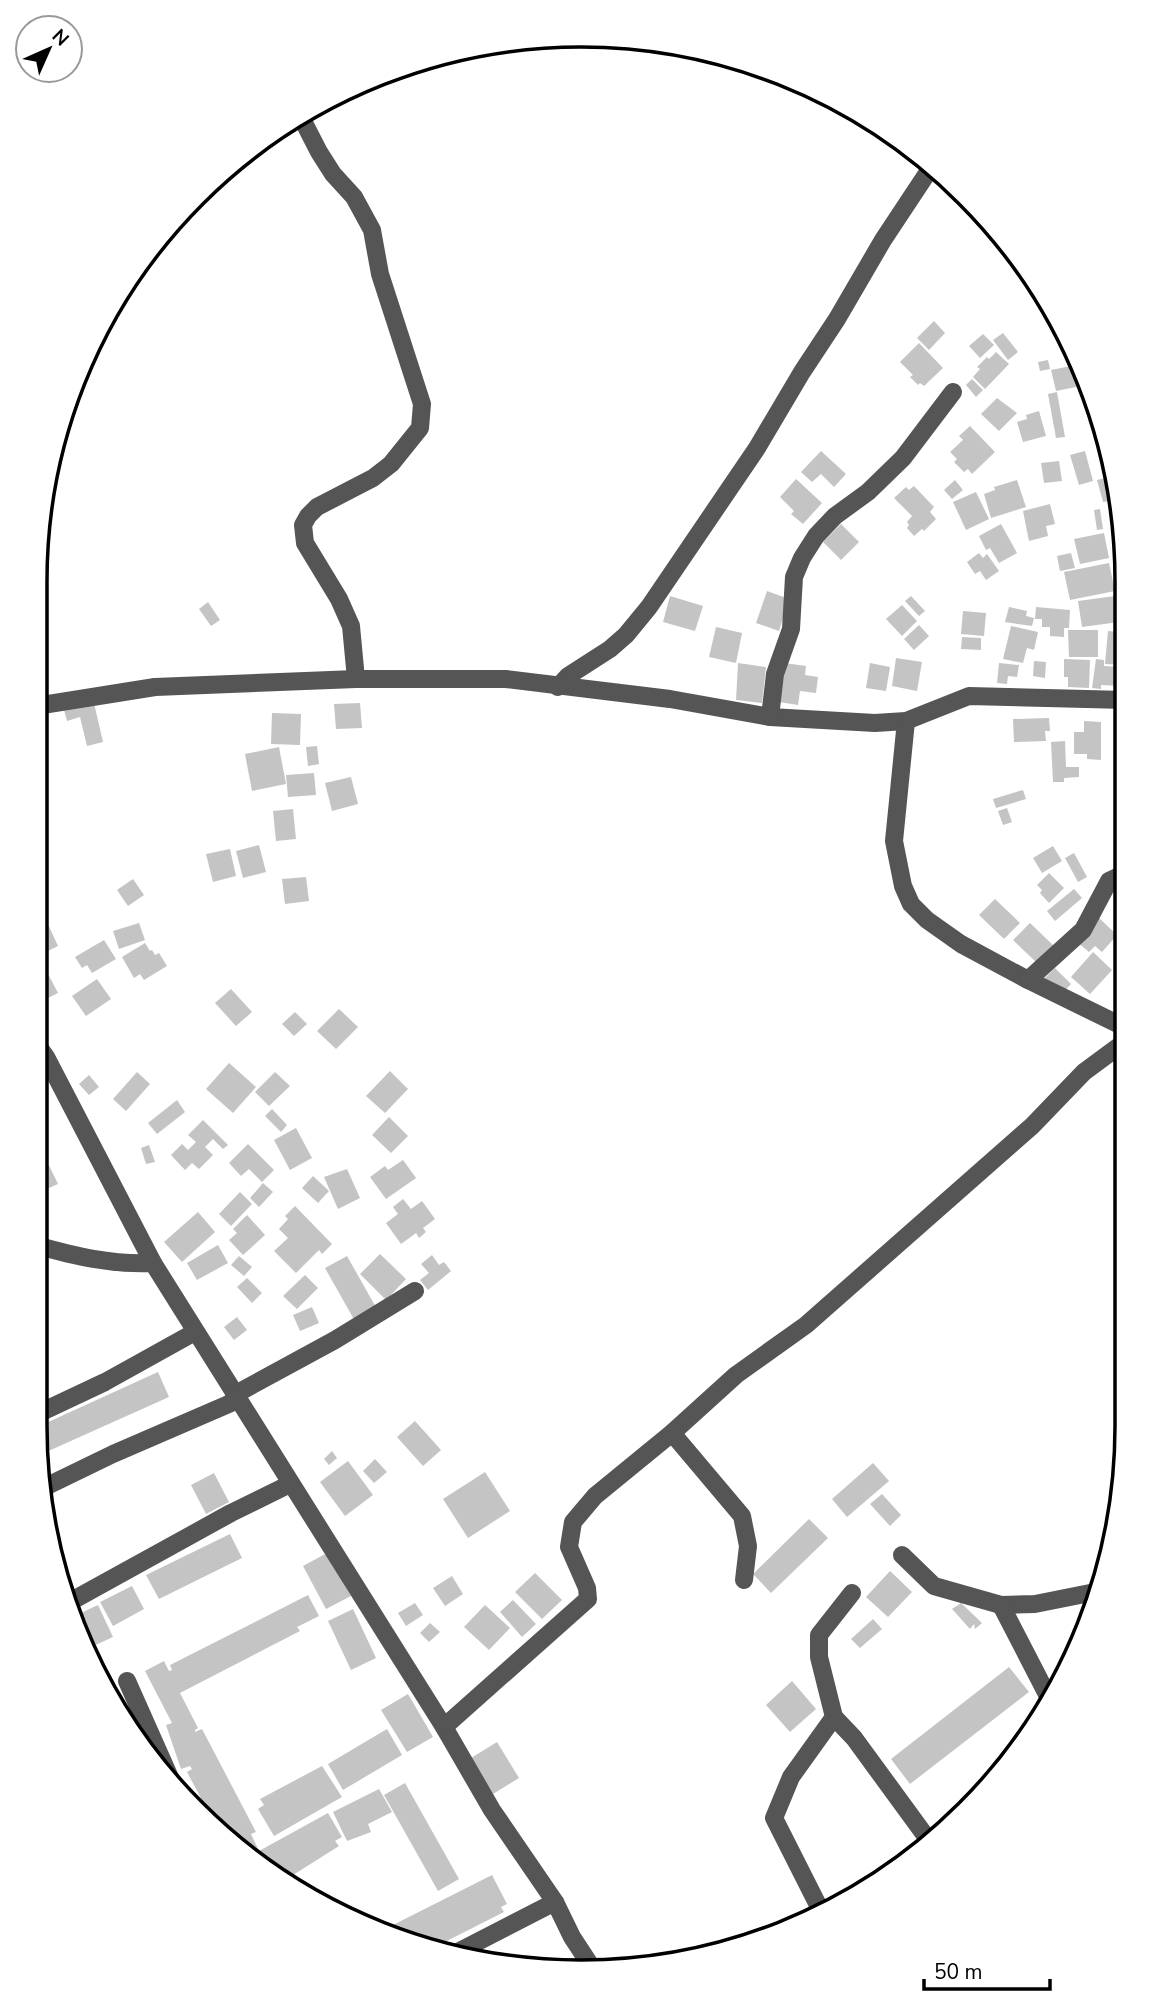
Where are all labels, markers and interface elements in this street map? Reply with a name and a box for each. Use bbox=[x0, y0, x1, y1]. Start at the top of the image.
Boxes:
north arrow bbox=[14, 14, 84, 84]
text: N bbox=[46, 23, 75, 52]
scale bar bbox=[924, 1948, 1050, 1992]
text: 50 m bbox=[934, 1958, 983, 1986]

